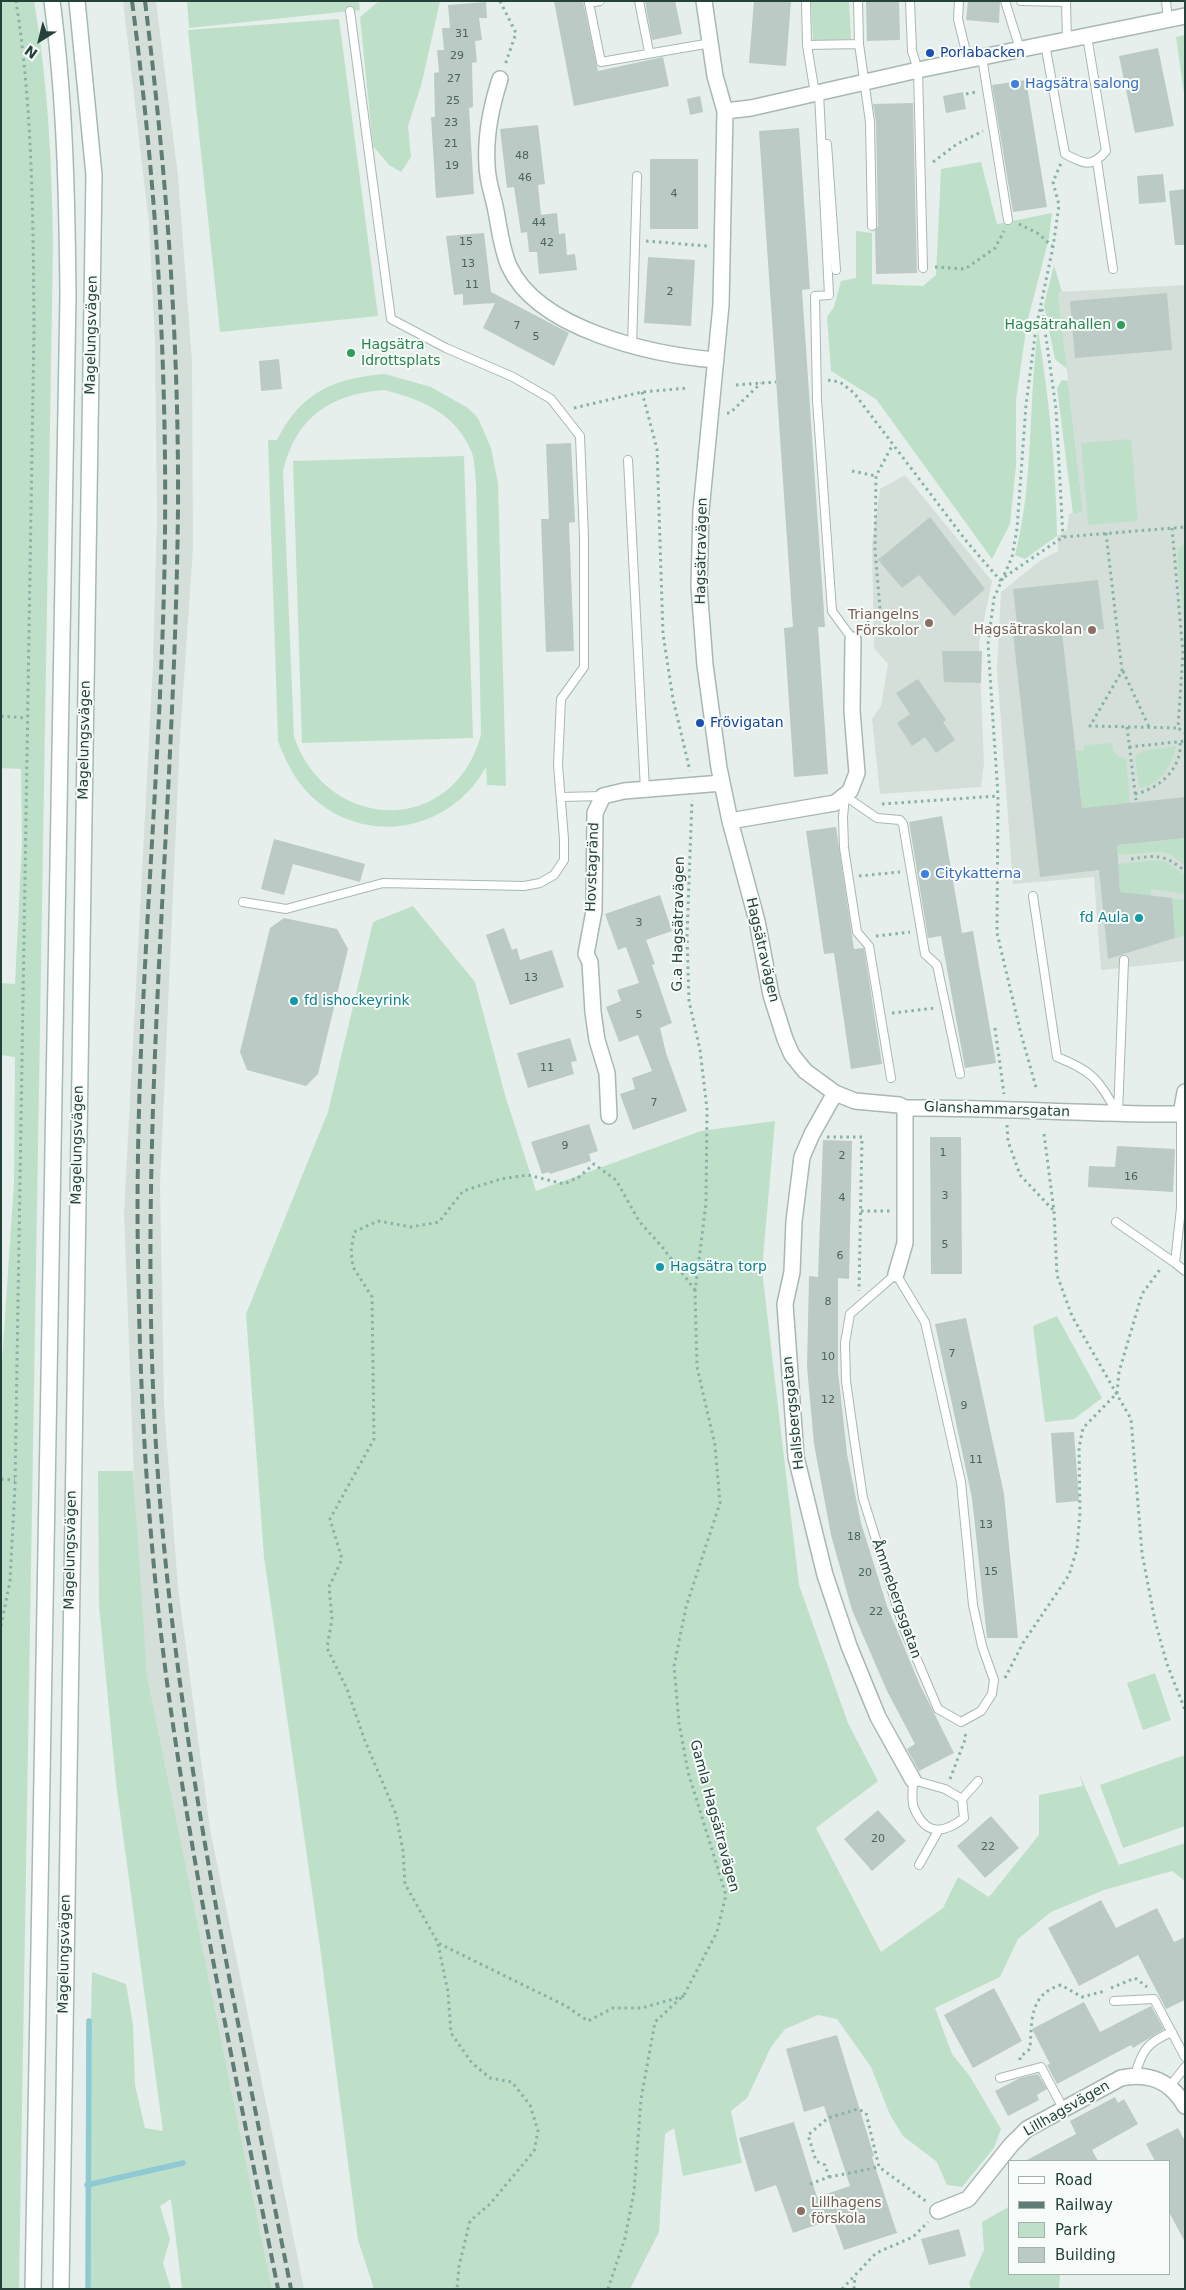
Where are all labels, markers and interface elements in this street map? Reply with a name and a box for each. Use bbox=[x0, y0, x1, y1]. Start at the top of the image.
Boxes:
north arrow bbox=[15, 15, 65, 65]
house number: 31 bbox=[455, 27, 469, 41]
text: N bbox=[22, 42, 41, 62]
place label: Porlabacken bbox=[940, 45, 1025, 61]
marker: Porlabacken bbox=[924, 47, 936, 59]
house number: 29 bbox=[450, 49, 464, 63]
house number: 27 bbox=[447, 72, 461, 86]
place label: Hagsätra salong bbox=[1025, 76, 1139, 92]
marker: Hagsätra salong bbox=[1009, 78, 1021, 90]
house number: 25 bbox=[446, 94, 460, 108]
house number: 23 bbox=[444, 116, 458, 130]
house number: 21 bbox=[444, 137, 458, 151]
house number: 48 bbox=[515, 149, 529, 163]
house number: 19 bbox=[445, 159, 459, 173]
house number: 46 bbox=[518, 171, 532, 185]
house number: 4 bbox=[671, 187, 677, 201]
house number: 44 bbox=[532, 216, 546, 230]
house number: 15 bbox=[459, 235, 473, 249]
house number: 42 bbox=[540, 236, 554, 250]
house number: 13 bbox=[461, 257, 475, 271]
street label: Magelungsvägen bbox=[83, 275, 101, 395]
house number: 11 bbox=[465, 278, 479, 292]
house number: 2 bbox=[667, 285, 673, 299]
place label: Hagsätrahallen bbox=[1005, 317, 1111, 333]
house number: 7 bbox=[514, 319, 520, 333]
marker: Hagsätrahallen bbox=[1115, 319, 1127, 331]
house number: 5 bbox=[533, 330, 539, 344]
place label: Hagsätra Idrottsplats bbox=[361, 337, 440, 370]
marker: Hagsätra Idrottsplats bbox=[345, 347, 357, 359]
street label: Hagsätravägen bbox=[693, 497, 711, 605]
place label: Triangelns Förskolor bbox=[848, 607, 919, 640]
marker: Triangelns Förskolor bbox=[923, 617, 935, 629]
place label: Hagsätraskolan bbox=[974, 622, 1082, 638]
marker: Hagsätraskolan bbox=[1086, 624, 1098, 636]
street label: Magelungsvägen bbox=[76, 680, 94, 800]
place label: Frövigatan bbox=[710, 715, 784, 731]
marker: Frövigatan bbox=[694, 717, 706, 729]
street label: Hovstagränd bbox=[583, 822, 603, 912]
street label: G.a Hagsätravägen bbox=[669, 856, 689, 992]
place label: Citykatterna bbox=[935, 866, 1021, 882]
marker: Citykatterna bbox=[919, 868, 931, 880]
street label: Hagsätravägen bbox=[742, 896, 782, 1004]
place label: fd Aula bbox=[1080, 910, 1129, 926]
marker: fd Aula bbox=[1133, 912, 1145, 924]
house number: 3 bbox=[636, 916, 642, 930]
house number: 13 bbox=[524, 971, 538, 985]
place label: fd ishockeyrink bbox=[304, 993, 410, 1009]
marker: fd ishockeyrink bbox=[288, 995, 300, 1007]
house number: 5 bbox=[636, 1008, 642, 1022]
house number: 11 bbox=[540, 1061, 554, 1075]
street label: Magelungsvägen bbox=[69, 1085, 87, 1205]
house number: 7 bbox=[651, 1096, 657, 1110]
street label: Glanshammarsgatan bbox=[924, 1099, 1070, 1121]
house number: 9 bbox=[562, 1139, 568, 1153]
house number: 1 bbox=[940, 1146, 946, 1160]
house number: 2 bbox=[839, 1149, 845, 1163]
house number: 16 bbox=[1124, 1170, 1138, 1184]
house number: 3 bbox=[942, 1189, 948, 1203]
house number: 4 bbox=[839, 1191, 845, 1205]
house number: 5 bbox=[942, 1238, 948, 1252]
house number: 6 bbox=[837, 1249, 843, 1263]
place label: Hagsätra torp bbox=[670, 1259, 767, 1275]
marker: Hagsätra torp bbox=[654, 1261, 666, 1273]
house number: 8 bbox=[825, 1295, 831, 1309]
house number: 7 bbox=[949, 1347, 955, 1361]
house number: 10 bbox=[821, 1350, 835, 1364]
street label: Hallsbergsgatan bbox=[780, 1356, 808, 1470]
house number: 12 bbox=[821, 1393, 835, 1407]
house number: 9 bbox=[961, 1399, 967, 1413]
house number: 11 bbox=[969, 1453, 983, 1467]
street label: Magelungsvägen bbox=[62, 1490, 80, 1610]
house number: 13 bbox=[979, 1518, 993, 1532]
house number: 18 bbox=[847, 1530, 861, 1544]
street label: Åmmebergsgatan bbox=[868, 1537, 924, 1661]
house number: 15 bbox=[984, 1565, 998, 1579]
house number: 20 bbox=[858, 1566, 872, 1580]
house number: 22 bbox=[869, 1605, 883, 1619]
street label: Gamla Hagsätravägen bbox=[686, 1738, 742, 1894]
house number: 20 bbox=[871, 1832, 885, 1846]
house number: 22 bbox=[981, 1840, 995, 1854]
street label: Magelungsvägen bbox=[56, 1894, 74, 2014]
street label: Lillhagsvägen bbox=[1021, 2078, 1113, 2140]
legend bbox=[1008, 2160, 1171, 2275]
text: Road bbox=[1055, 2171, 1093, 2189]
place label: Lillhagens förskola bbox=[811, 2195, 882, 2228]
text: Railway bbox=[1055, 2196, 1113, 2214]
marker: Lillhagens förskola bbox=[795, 2205, 807, 2217]
text: Park bbox=[1055, 2221, 1087, 2239]
text: Building bbox=[1055, 2246, 1116, 2264]

